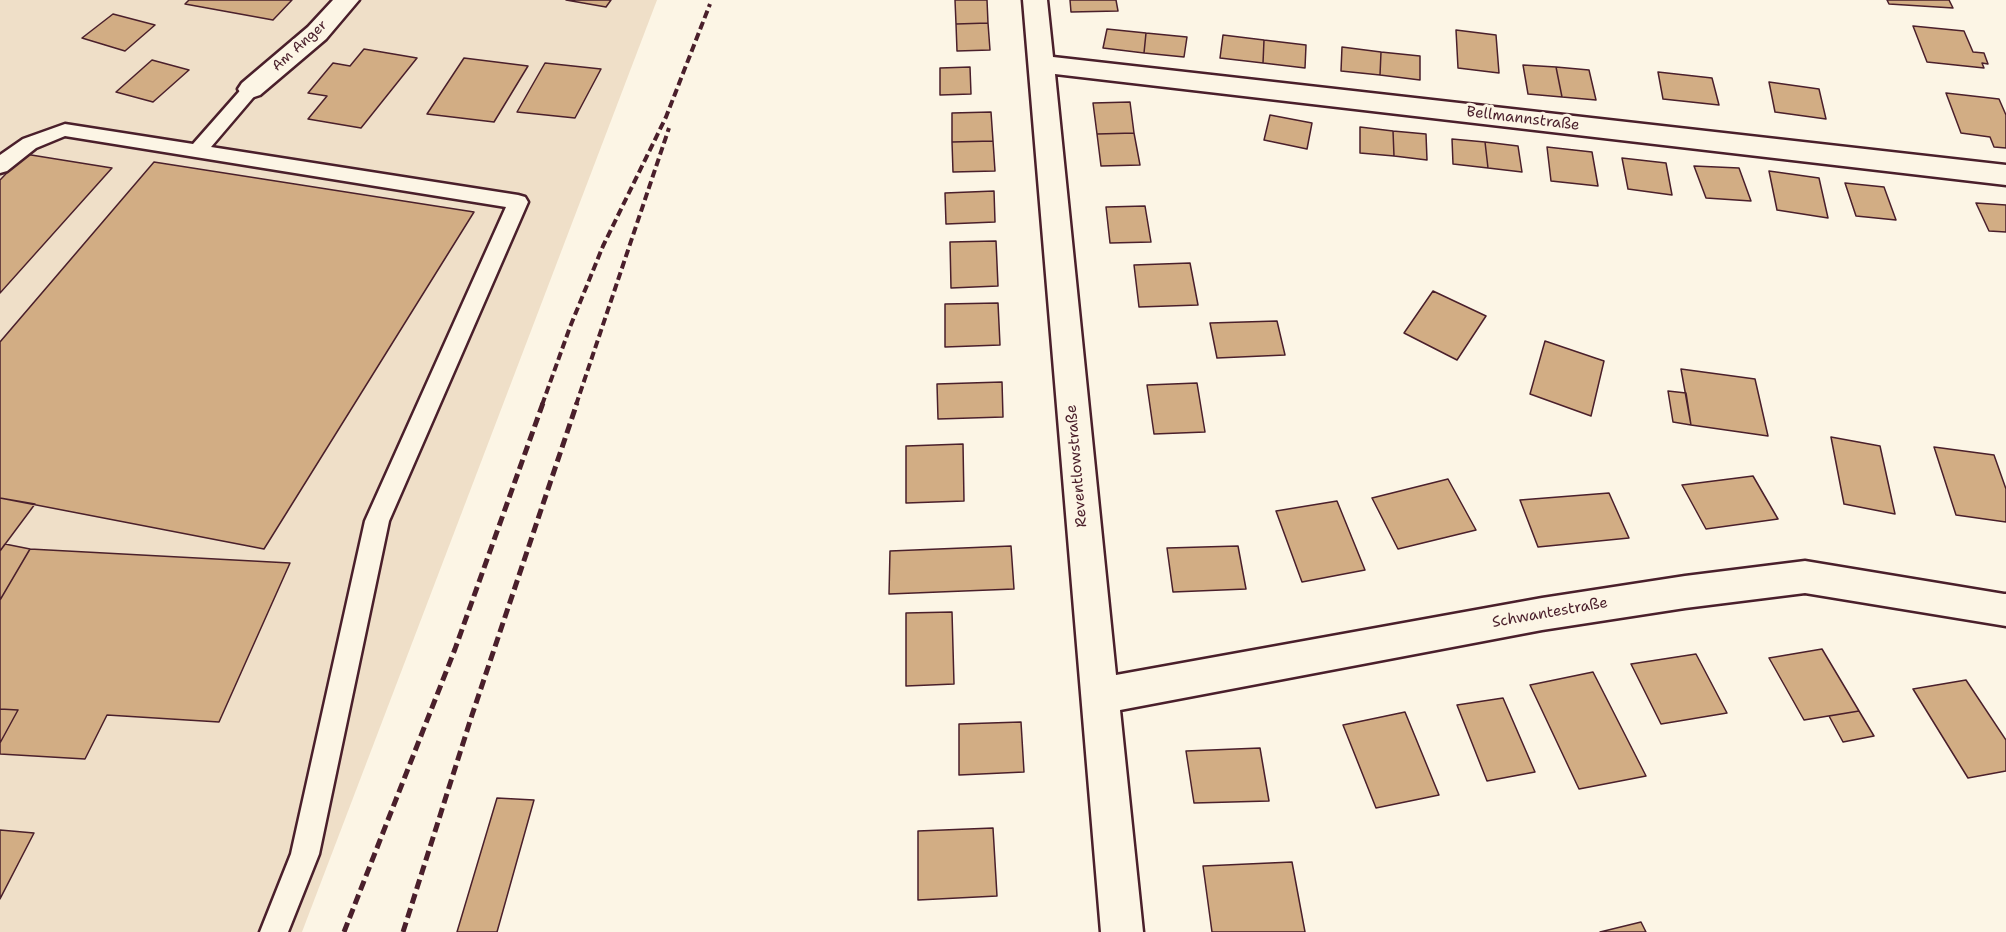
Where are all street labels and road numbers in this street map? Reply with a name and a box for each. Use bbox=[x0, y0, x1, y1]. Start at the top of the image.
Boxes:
street label: Am Anger bbox=[269, 17, 331, 75]
street label: Bellmannstraße bbox=[1465, 103, 1581, 135]
street label: Reventlowstraße bbox=[1063, 404, 1091, 528]
street label: Schwantestraße bbox=[1491, 594, 1609, 632]

